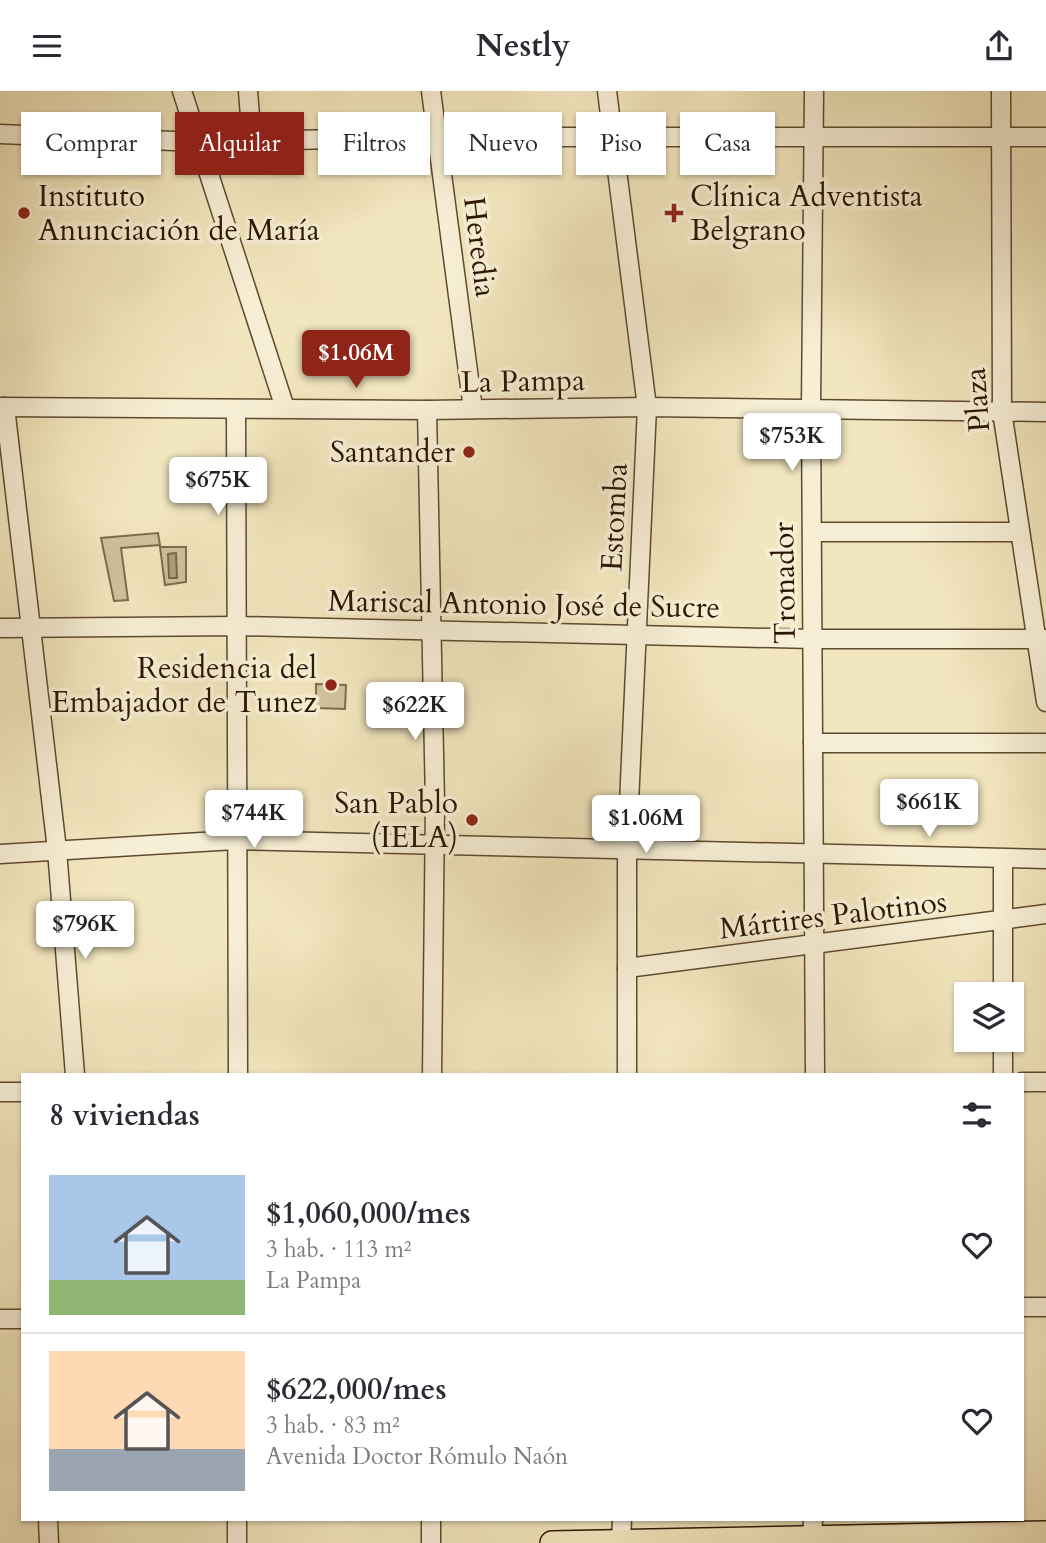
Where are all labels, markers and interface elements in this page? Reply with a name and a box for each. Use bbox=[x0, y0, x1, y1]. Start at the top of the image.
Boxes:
text: Nestly bbox=[476, 24, 570, 68]
icon: menu bbox=[28, 27, 66, 65]
icon: share bbox=[980, 27, 1018, 65]
chip: Comprar bbox=[21, 112, 161, 175]
chip: Alquilar bbox=[175, 112, 304, 175]
chip: Filtros bbox=[318, 112, 430, 175]
chip: Nuevo bbox=[444, 112, 562, 175]
chip: Piso bbox=[576, 112, 666, 175]
chip: Casa bbox=[680, 112, 775, 175]
place label: Instituto Anunciación de María bbox=[38, 176, 320, 251]
place label: Clínica Adventista Belgrano bbox=[690, 176, 923, 251]
street label: Heredia bbox=[453, 195, 506, 300]
marker: Clínica Adventista Belgrano bbox=[664, 203, 684, 223]
marker: Instituto Anunciación de María bbox=[16, 205, 32, 221]
pin: $1.06M bbox=[299, 331, 413, 390]
text: $1.06M bbox=[318, 337, 394, 368]
street label: La Pampa bbox=[461, 360, 585, 403]
street label: Plaza bbox=[955, 366, 1000, 434]
pin: $753K bbox=[743, 413, 841, 473]
text: $753K bbox=[759, 420, 825, 451]
place label: Santander bbox=[330, 432, 455, 473]
marker: Santander bbox=[461, 444, 477, 460]
pin: $675K bbox=[169, 457, 267, 517]
street label: Estomba bbox=[591, 462, 638, 572]
text: $675K bbox=[185, 464, 251, 495]
street label: Tronador bbox=[763, 521, 806, 644]
street label: Mariscal Antonio José de Sucre bbox=[328, 581, 720, 628]
place label: Residencia del Embajador de Tunez bbox=[51, 648, 318, 723]
marker: Residencia del Embajador de Tunez bbox=[323, 677, 339, 693]
pin: $622K bbox=[366, 683, 464, 742]
text: $622K bbox=[382, 689, 448, 720]
pin: $661K bbox=[880, 779, 978, 839]
place label: San Pablo (IELA) bbox=[334, 783, 458, 858]
text: $661K bbox=[896, 786, 962, 817]
pin: $744K bbox=[205, 791, 303, 850]
pin: $1.06M bbox=[589, 795, 703, 855]
text: $744K bbox=[221, 797, 287, 828]
text: $1.06M bbox=[608, 802, 684, 833]
marker: San Pablo (IELA) bbox=[464, 812, 480, 828]
street label: Mártires Palotinos bbox=[717, 881, 949, 950]
pin: $796K bbox=[36, 901, 134, 961]
text: $796K bbox=[52, 908, 118, 939]
map controls bbox=[954, 982, 1024, 1052]
button: layers bbox=[954, 982, 1024, 1052]
text: 8 viviendas bbox=[49, 1095, 200, 1136]
icon: filters bbox=[958, 1096, 996, 1134]
text: $1,060,000/mes bbox=[266, 1193, 471, 1234]
icon: home bbox=[105, 1203, 189, 1287]
icon: heart bbox=[958, 1226, 996, 1264]
text: 3 hab. · 113 m² bbox=[266, 1234, 412, 1265]
text: La Pampa bbox=[266, 1265, 361, 1296]
text: $622,000/mes bbox=[266, 1369, 447, 1410]
icon: home bbox=[105, 1379, 189, 1463]
icon: heart bbox=[958, 1402, 996, 1440]
text: 3 hab. · 83 m² bbox=[266, 1410, 400, 1441]
text: Avenida Doctor Rómulo Naón bbox=[266, 1441, 568, 1472]

